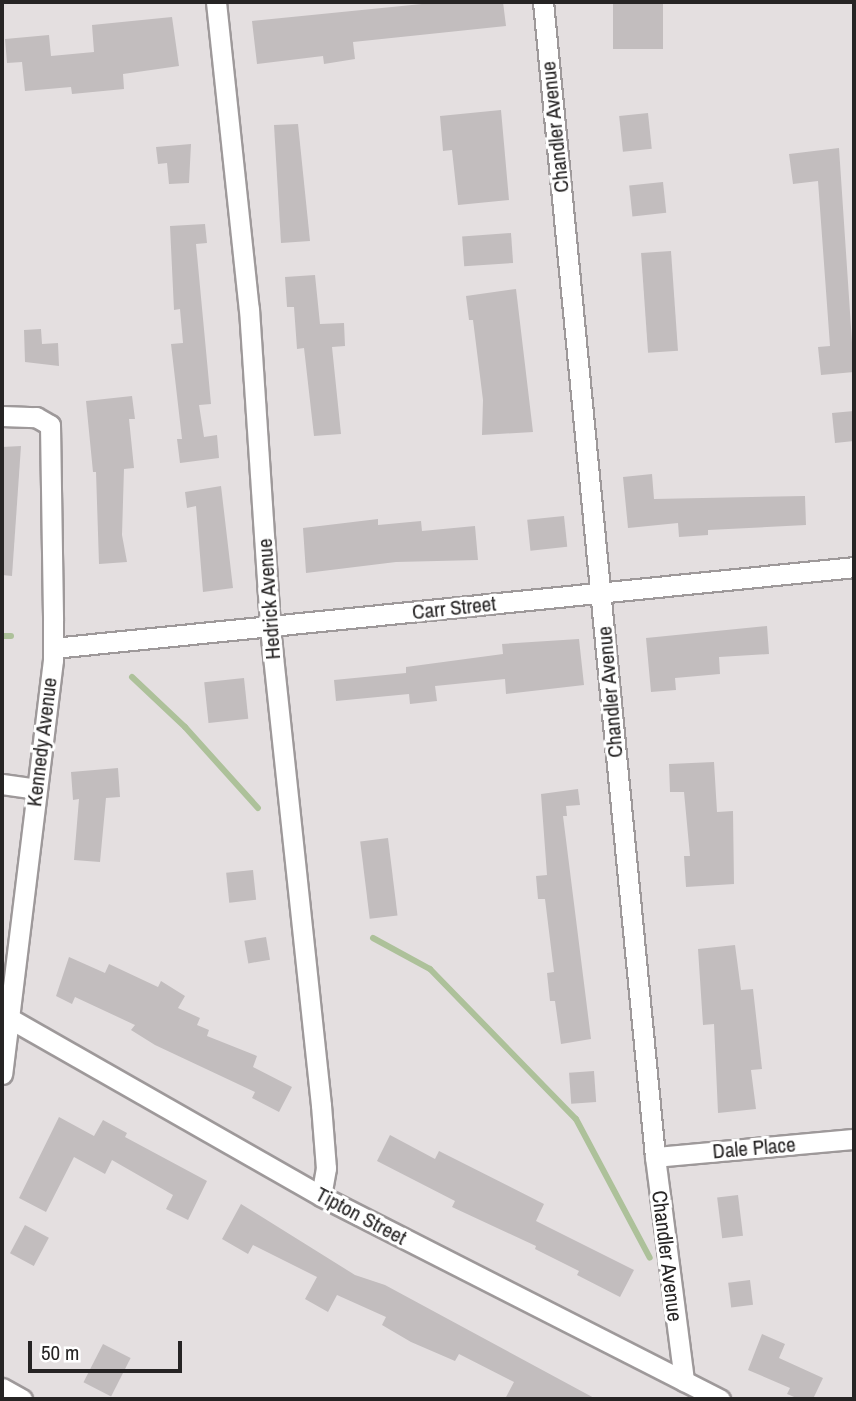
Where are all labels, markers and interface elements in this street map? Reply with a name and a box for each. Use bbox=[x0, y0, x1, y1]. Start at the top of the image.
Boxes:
street label: Chandler Avenue bbox=[536, 60, 574, 194]
street label: Hedrick Avenue bbox=[252, 537, 286, 661]
street label: Carr Street bbox=[411, 591, 497, 625]
street label: Chandler Avenue bbox=[592, 625, 628, 759]
street label: Kennedy Avenue bbox=[22, 676, 62, 808]
street label: Dale Place bbox=[711, 1132, 797, 1164]
street label: Tipton Street bbox=[311, 1182, 411, 1250]
street label: Chandler Avenue bbox=[646, 1189, 688, 1323]
scale bar bbox=[32, 1328, 186, 1372]
text: 50 m bbox=[41, 1338, 79, 1367]

